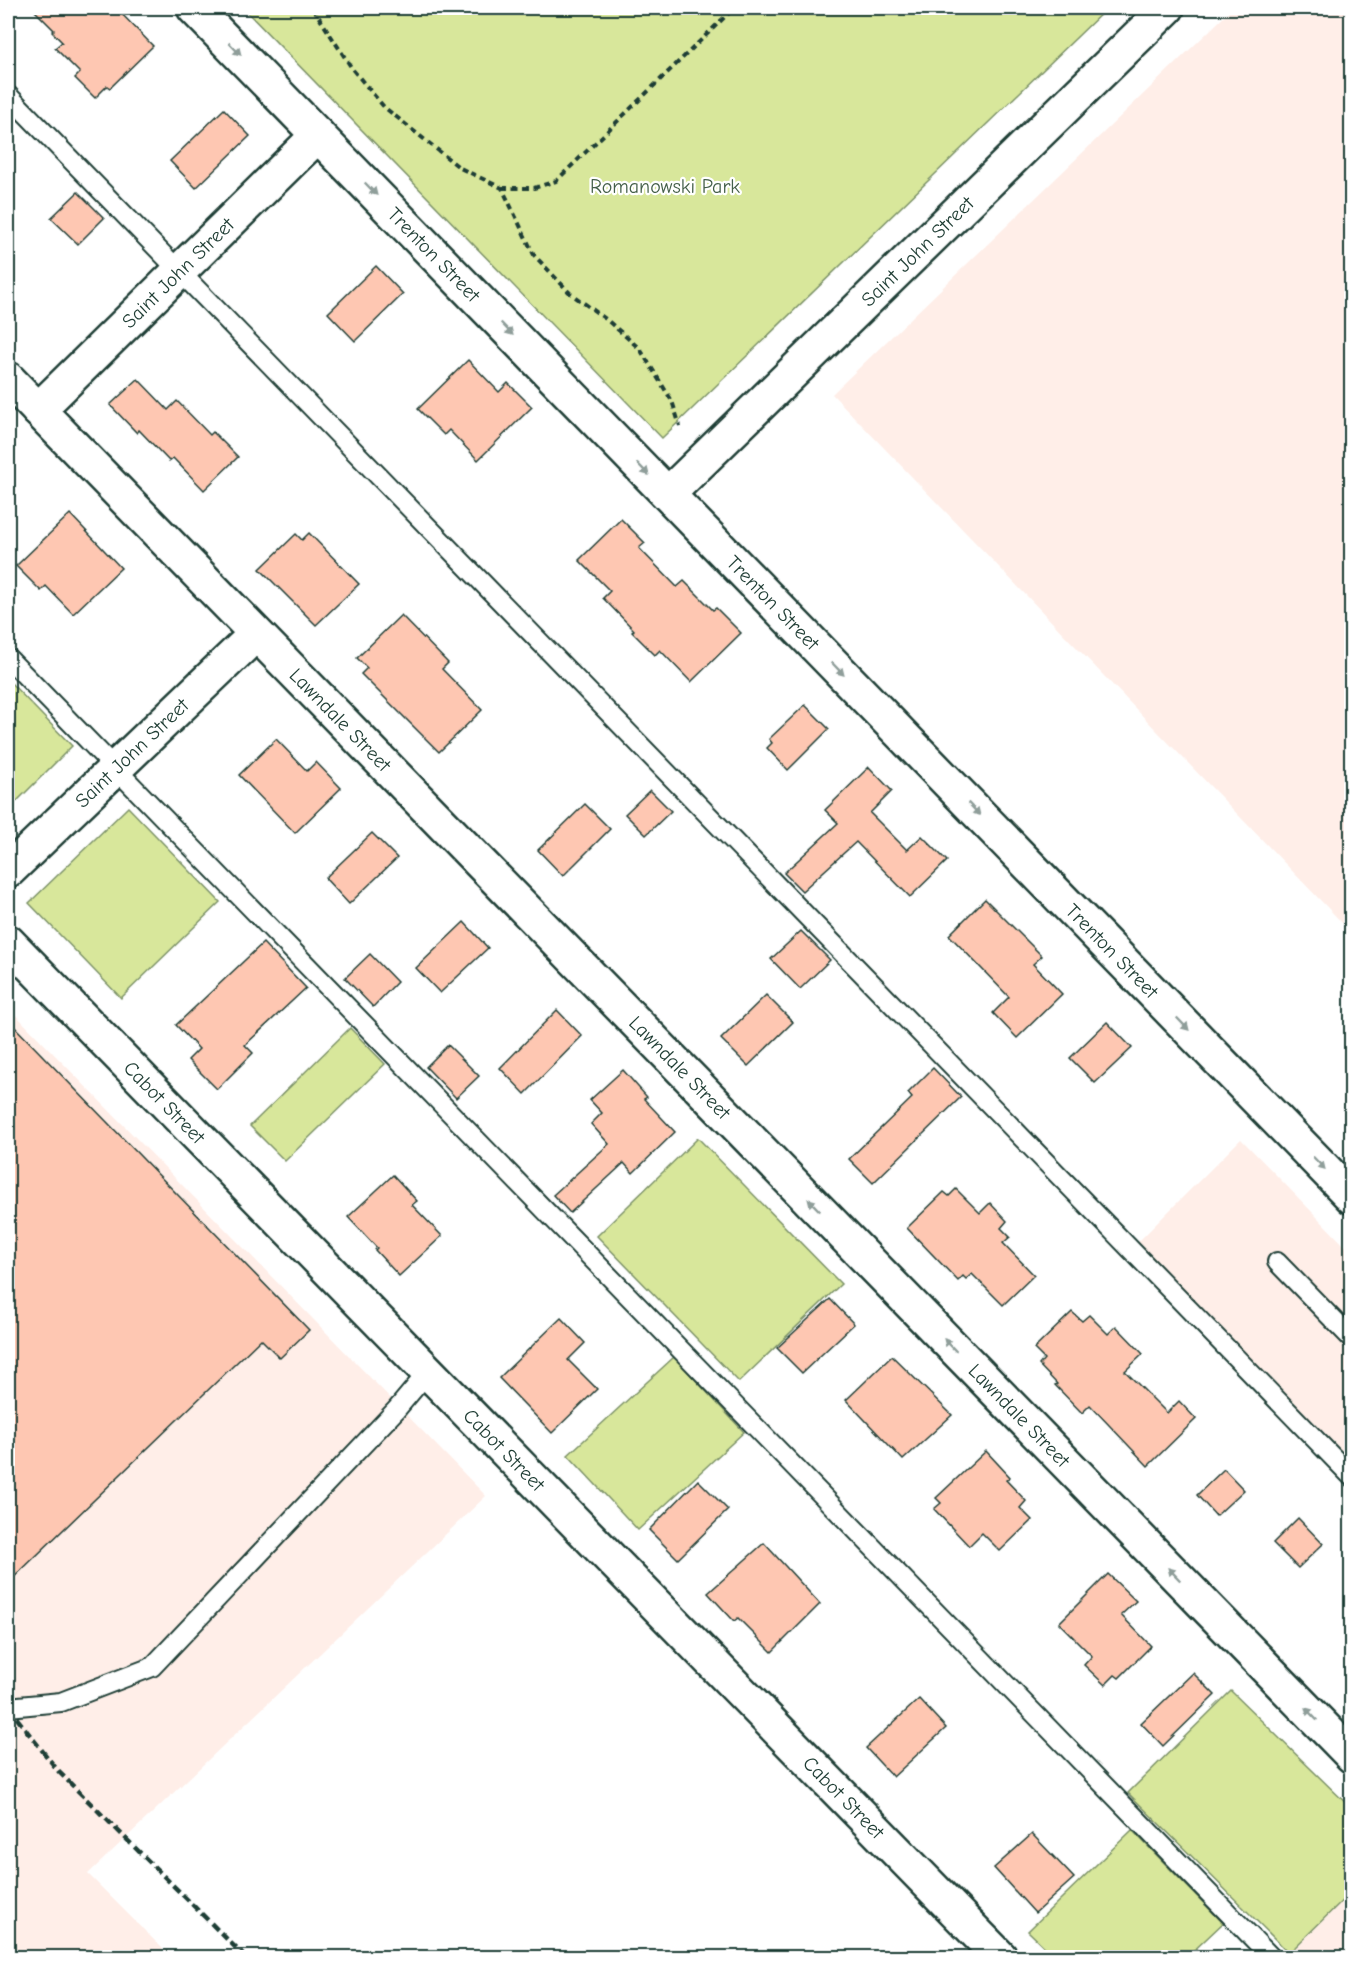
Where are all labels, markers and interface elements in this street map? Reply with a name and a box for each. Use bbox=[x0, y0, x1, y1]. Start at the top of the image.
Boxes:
one-way arrow bbox=[228, 42, 242, 57]
park label: Romanowski Park bbox=[590, 175, 740, 198]
one-way arrow bbox=[364, 182, 378, 197]
street label: Saint John Street bbox=[856, 191, 979, 311]
street label: Trenton Street bbox=[383, 202, 486, 307]
street label: Saint John Street bbox=[117, 212, 240, 333]
one-way arrow bbox=[500, 321, 514, 336]
one-way arrow bbox=[636, 461, 650, 476]
street label: Trenton Street bbox=[722, 551, 825, 655]
one-way arrow bbox=[831, 661, 844, 676]
street label: Lawndale Street bbox=[285, 663, 397, 777]
street label: Saint John Street bbox=[70, 693, 194, 812]
one-way arrow bbox=[967, 801, 981, 816]
street label: Trenton Street bbox=[1061, 899, 1164, 1004]
street label: Lawndale Street bbox=[624, 1011, 736, 1125]
one-way arrow bbox=[1176, 1016, 1190, 1031]
street label: Cabot Street bbox=[119, 1056, 211, 1149]
one-way arrow bbox=[1312, 1156, 1326, 1171]
one-way arrow bbox=[807, 1197, 821, 1212]
one-way arrow bbox=[944, 1338, 958, 1352]
street label: Lawndale Street bbox=[964, 1359, 1076, 1473]
street label: Cabot Street bbox=[459, 1404, 551, 1497]
one-way arrow bbox=[1168, 1568, 1182, 1582]
one-way arrow bbox=[1304, 1707, 1318, 1721]
street label: Cabot Street bbox=[799, 1751, 890, 1844]

